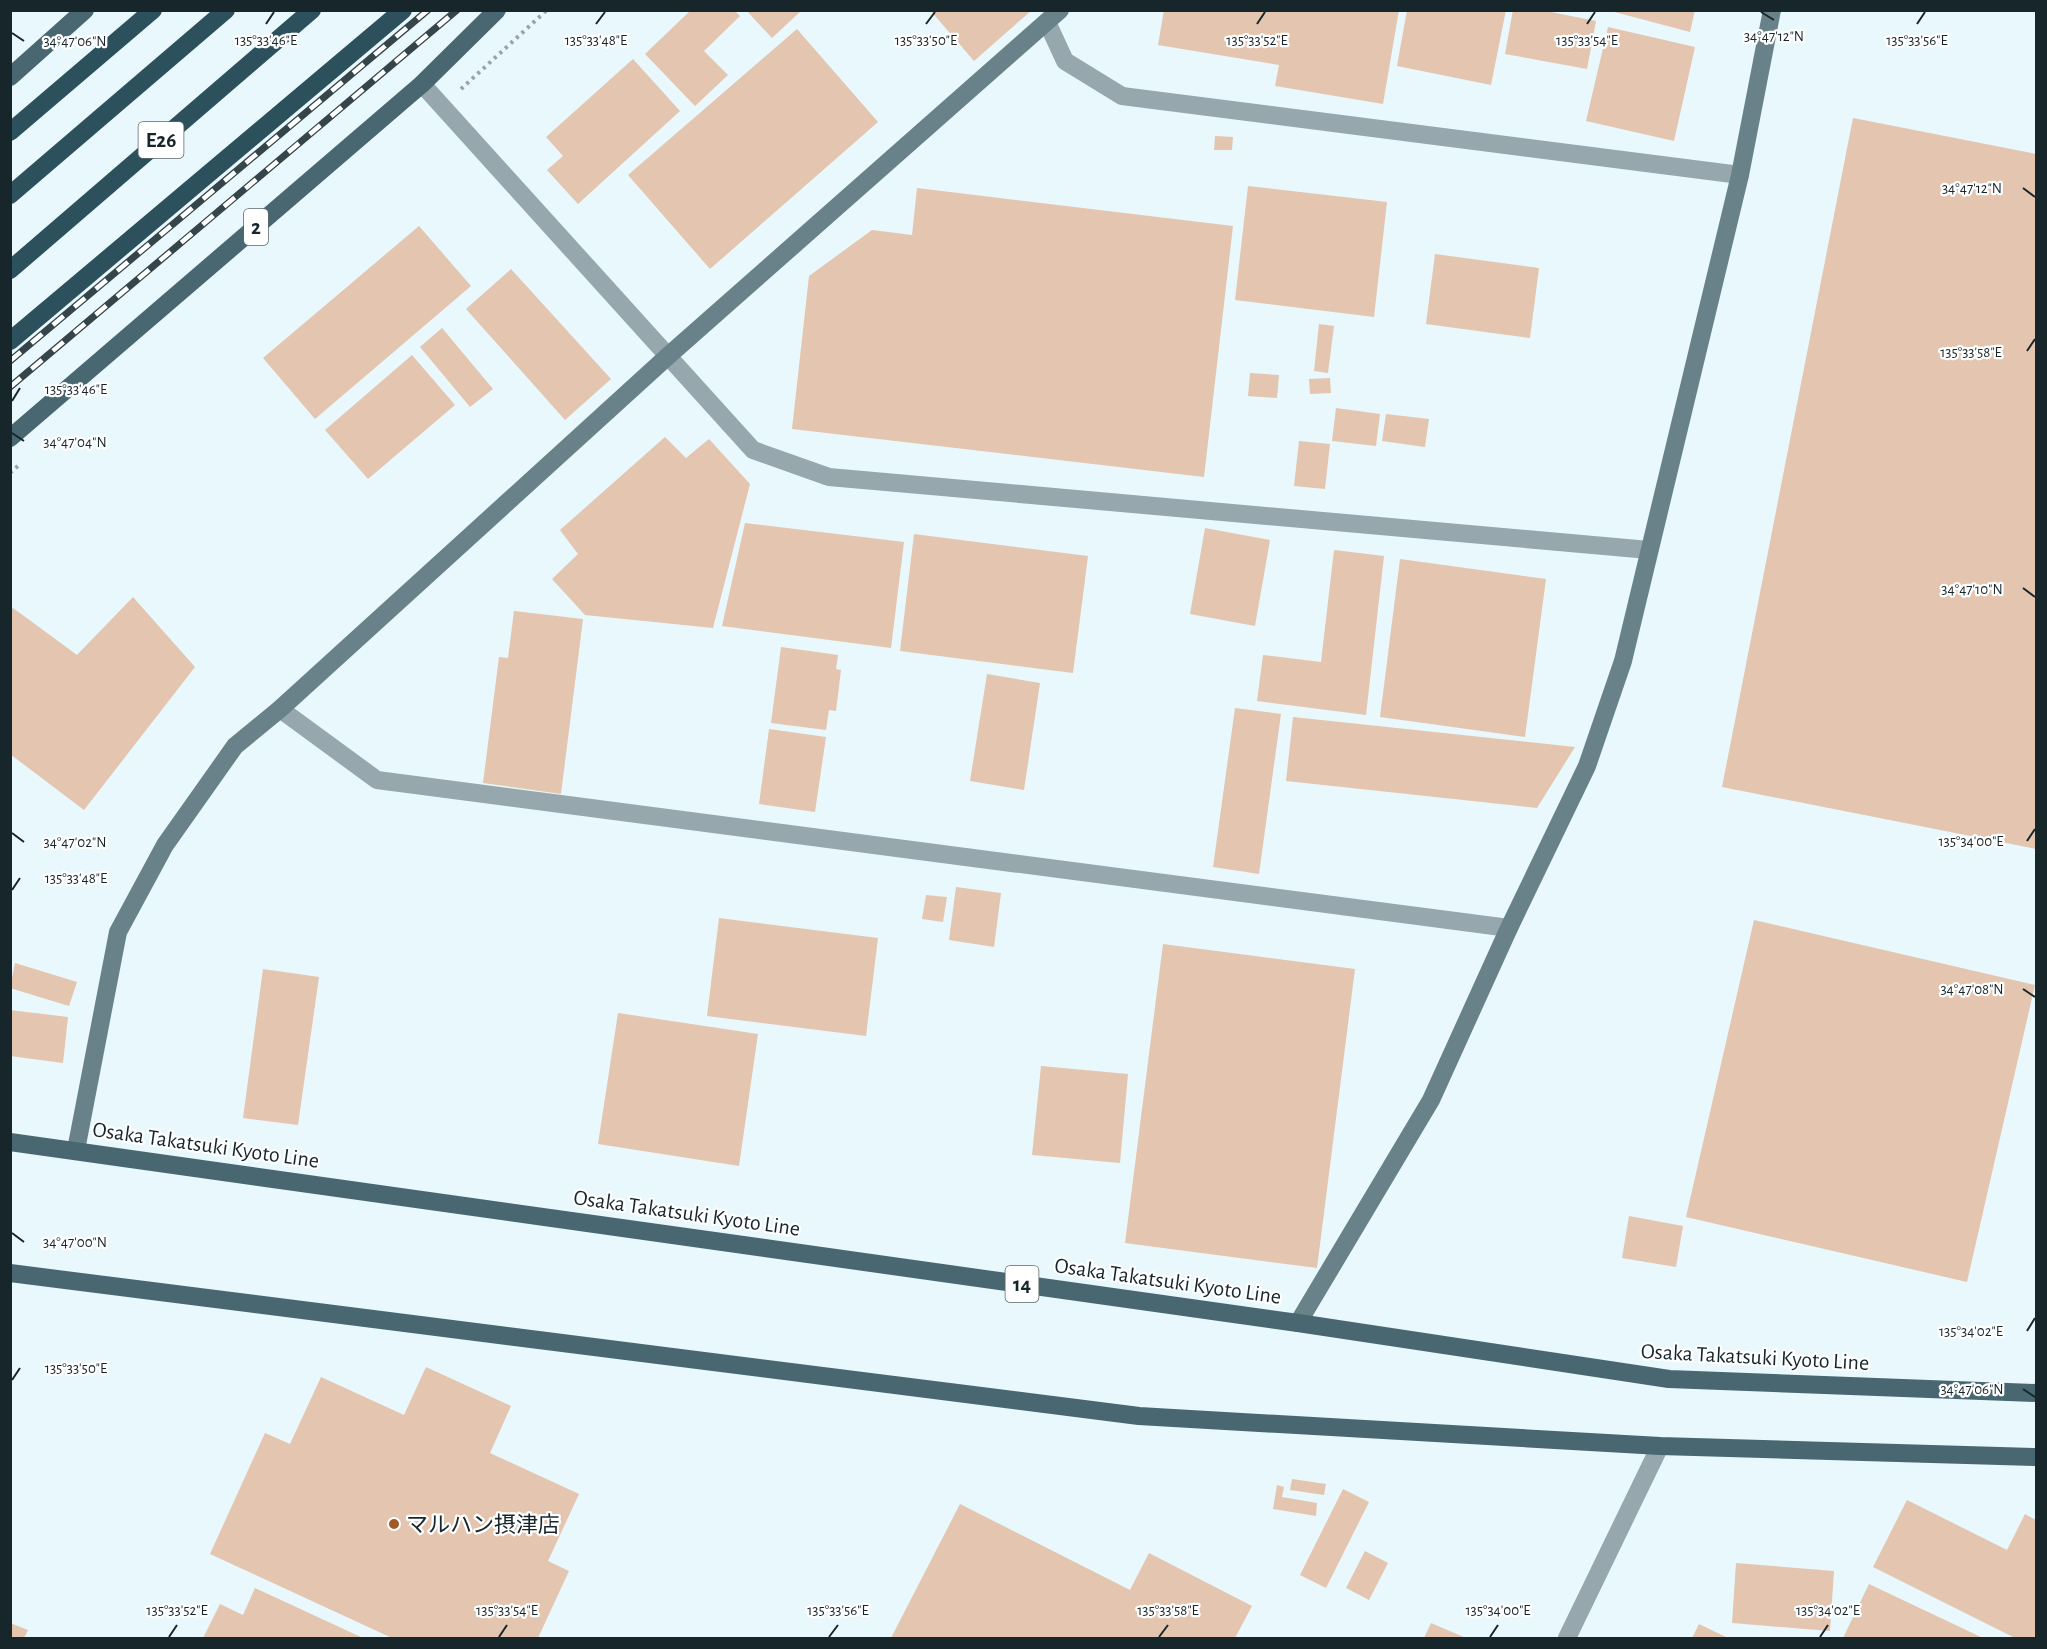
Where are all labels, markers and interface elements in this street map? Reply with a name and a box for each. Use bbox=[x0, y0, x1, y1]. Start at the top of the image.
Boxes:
text: 34°47'12"N bbox=[1744, 29, 1804, 44]
text: 135°33'46"E bbox=[235, 33, 297, 48]
text: 135°33'48"E bbox=[565, 33, 627, 48]
text: 135°33'50"E bbox=[895, 33, 957, 48]
text: 135°33'52"E bbox=[1226, 33, 1288, 48]
text: 135°33'54"E bbox=[1556, 33, 1618, 48]
text: 135°33'56"E bbox=[1886, 33, 1948, 48]
text: 34°47'06"N bbox=[43, 34, 107, 49]
road number: E26 bbox=[138, 122, 184, 158]
text: 34°47'12"N bbox=[1942, 181, 2002, 196]
road number: 2 bbox=[244, 209, 268, 245]
text: 135°33'58"E bbox=[1940, 345, 2002, 360]
text: 135°33'46"E bbox=[45, 382, 107, 397]
text: 34°47'04"N bbox=[43, 435, 107, 450]
text: 34°47'10"N bbox=[1941, 582, 2003, 597]
text: 135°34'00"E bbox=[1938, 834, 2004, 849]
text: 34°47'02"N bbox=[44, 835, 106, 850]
text: 135°33'48"E bbox=[45, 871, 107, 886]
text: 34°47'08"N bbox=[1940, 982, 2004, 997]
street label: Osaka Takatsuki Kyoto Line bbox=[91, 1118, 321, 1172]
street label: Osaka Takatsuki Kyoto Line bbox=[572, 1186, 802, 1240]
text: 34°47'00"N bbox=[43, 1235, 107, 1250]
street label: Osaka Takatsuki Kyoto Line bbox=[1053, 1254, 1283, 1308]
road number: 14 bbox=[1006, 1266, 1038, 1302]
text: 135°34'02"E bbox=[1939, 1324, 2003, 1339]
street label: Osaka Takatsuki Kyoto Line bbox=[1640, 1340, 1870, 1374]
text: 135°33'50"E bbox=[45, 1361, 107, 1376]
text: 34°47'06"N bbox=[1940, 1382, 2004, 1397]
place label: マルハン摂津店 bbox=[406, 1513, 560, 1536]
marker: マルハン摂津店 bbox=[387, 1517, 401, 1531]
text: 135°33'52"E bbox=[146, 1603, 208, 1618]
text: 135°33'54"E bbox=[476, 1603, 538, 1618]
text: 135°33'56"E bbox=[807, 1603, 869, 1618]
text: 135°33'58"E bbox=[1137, 1603, 1199, 1618]
text: 135°34'00"E bbox=[1465, 1603, 1531, 1618]
text: 135°34'02"E bbox=[1796, 1603, 1860, 1618]

